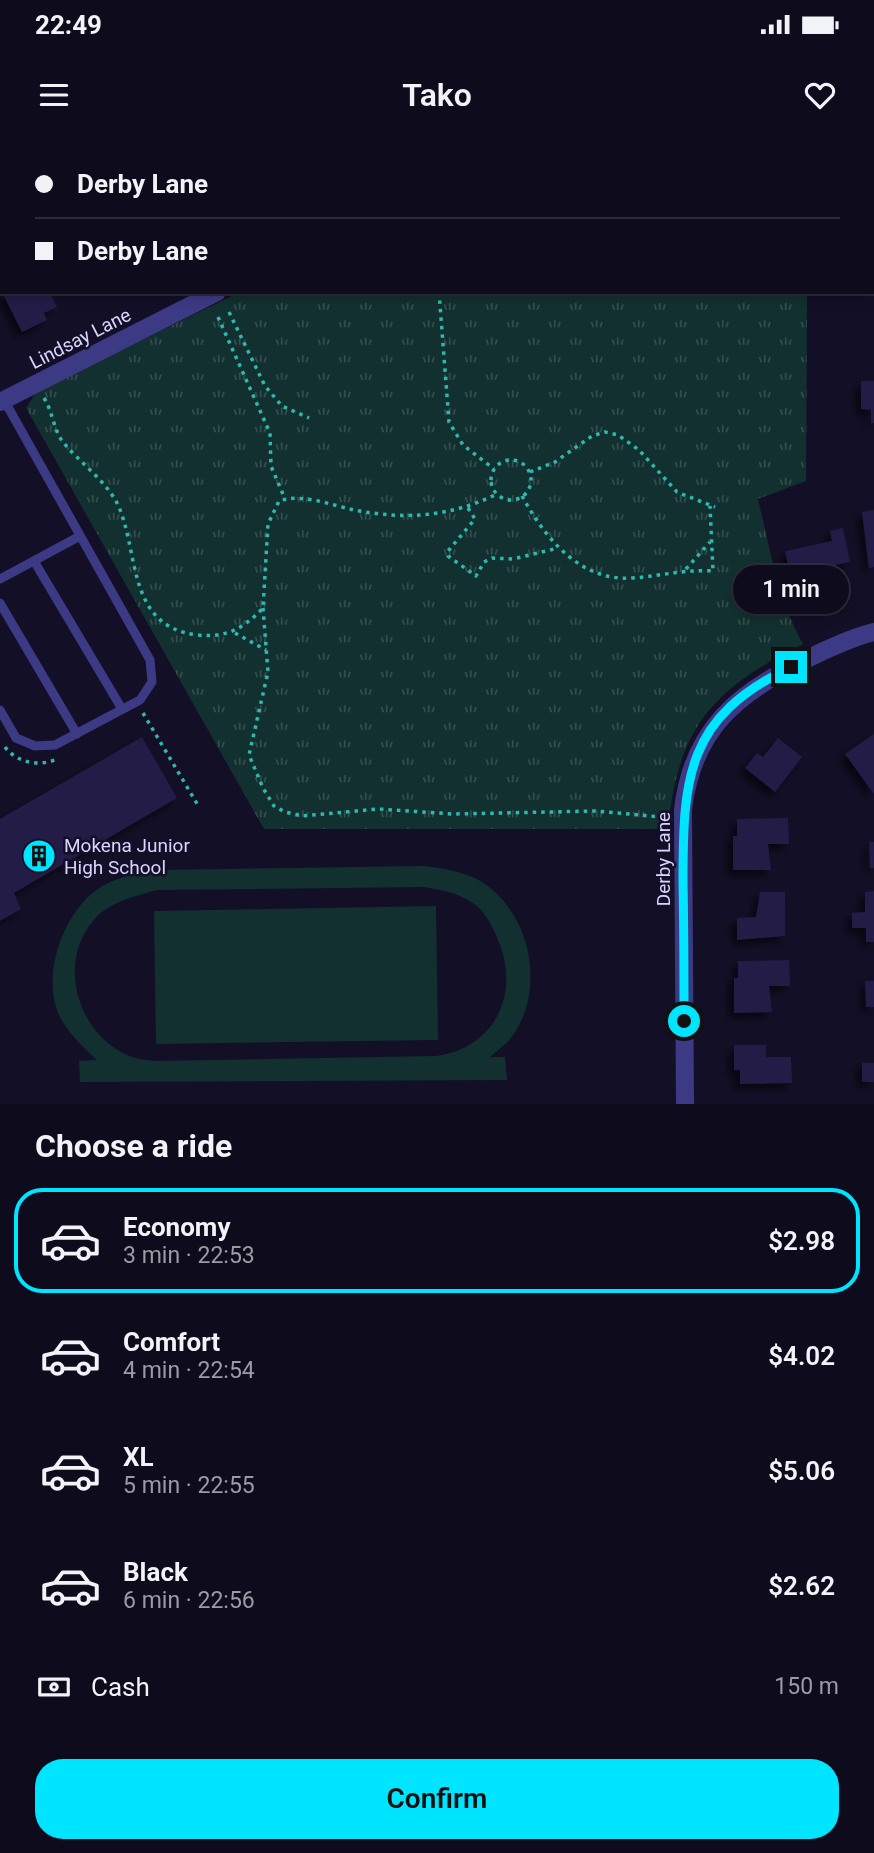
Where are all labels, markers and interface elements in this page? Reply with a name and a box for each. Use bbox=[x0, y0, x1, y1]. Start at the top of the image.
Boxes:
text: 22:49 bbox=[35, 10, 102, 40]
icon: menu bbox=[35, 76, 73, 114]
text: Tako bbox=[402, 76, 472, 114]
icon: heart bbox=[801, 76, 839, 114]
text: Derby Lane bbox=[77, 169, 208, 199]
text: Derby Lane bbox=[77, 236, 208, 266]
street label: Lindsay Lane bbox=[26, 303, 135, 374]
callout: 1 min bbox=[733, 566, 849, 615]
text: 1 min bbox=[762, 576, 820, 603]
route end bbox=[775, 651, 807, 683]
street label: Derby Lane bbox=[652, 812, 675, 906]
place label: Mokena Junior High School bbox=[64, 834, 190, 879]
building icon: Mokena Junior High School bbox=[20, 837, 58, 875]
route start bbox=[668, 1005, 700, 1037]
text: Choose a ride bbox=[35, 1127, 232, 1165]
icon: car bbox=[39, 1209, 102, 1272]
text: Economy bbox=[123, 1212, 230, 1242]
text: $2.98 bbox=[768, 1226, 835, 1256]
text: 3 min · 22:53 bbox=[123, 1242, 255, 1269]
icon: car bbox=[39, 1324, 102, 1387]
text: Comfort bbox=[123, 1327, 220, 1357]
text: $4.02 bbox=[768, 1341, 835, 1371]
text: 4 min · 22:54 bbox=[123, 1357, 255, 1384]
icon: car bbox=[39, 1439, 102, 1502]
text: XL bbox=[123, 1442, 154, 1472]
text: $5.06 bbox=[768, 1456, 835, 1486]
text: 5 min · 22:55 bbox=[123, 1472, 255, 1499]
icon: car bbox=[39, 1554, 102, 1617]
text: Black bbox=[123, 1557, 188, 1587]
text: $2.62 bbox=[768, 1571, 835, 1601]
text: 6 min · 22:56 bbox=[123, 1587, 255, 1614]
icon: cash bbox=[35, 1668, 73, 1706]
text: Cash bbox=[91, 1672, 150, 1702]
text: 150 m bbox=[774, 1673, 839, 1700]
button: Confirm bbox=[35, 1759, 839, 1839]

